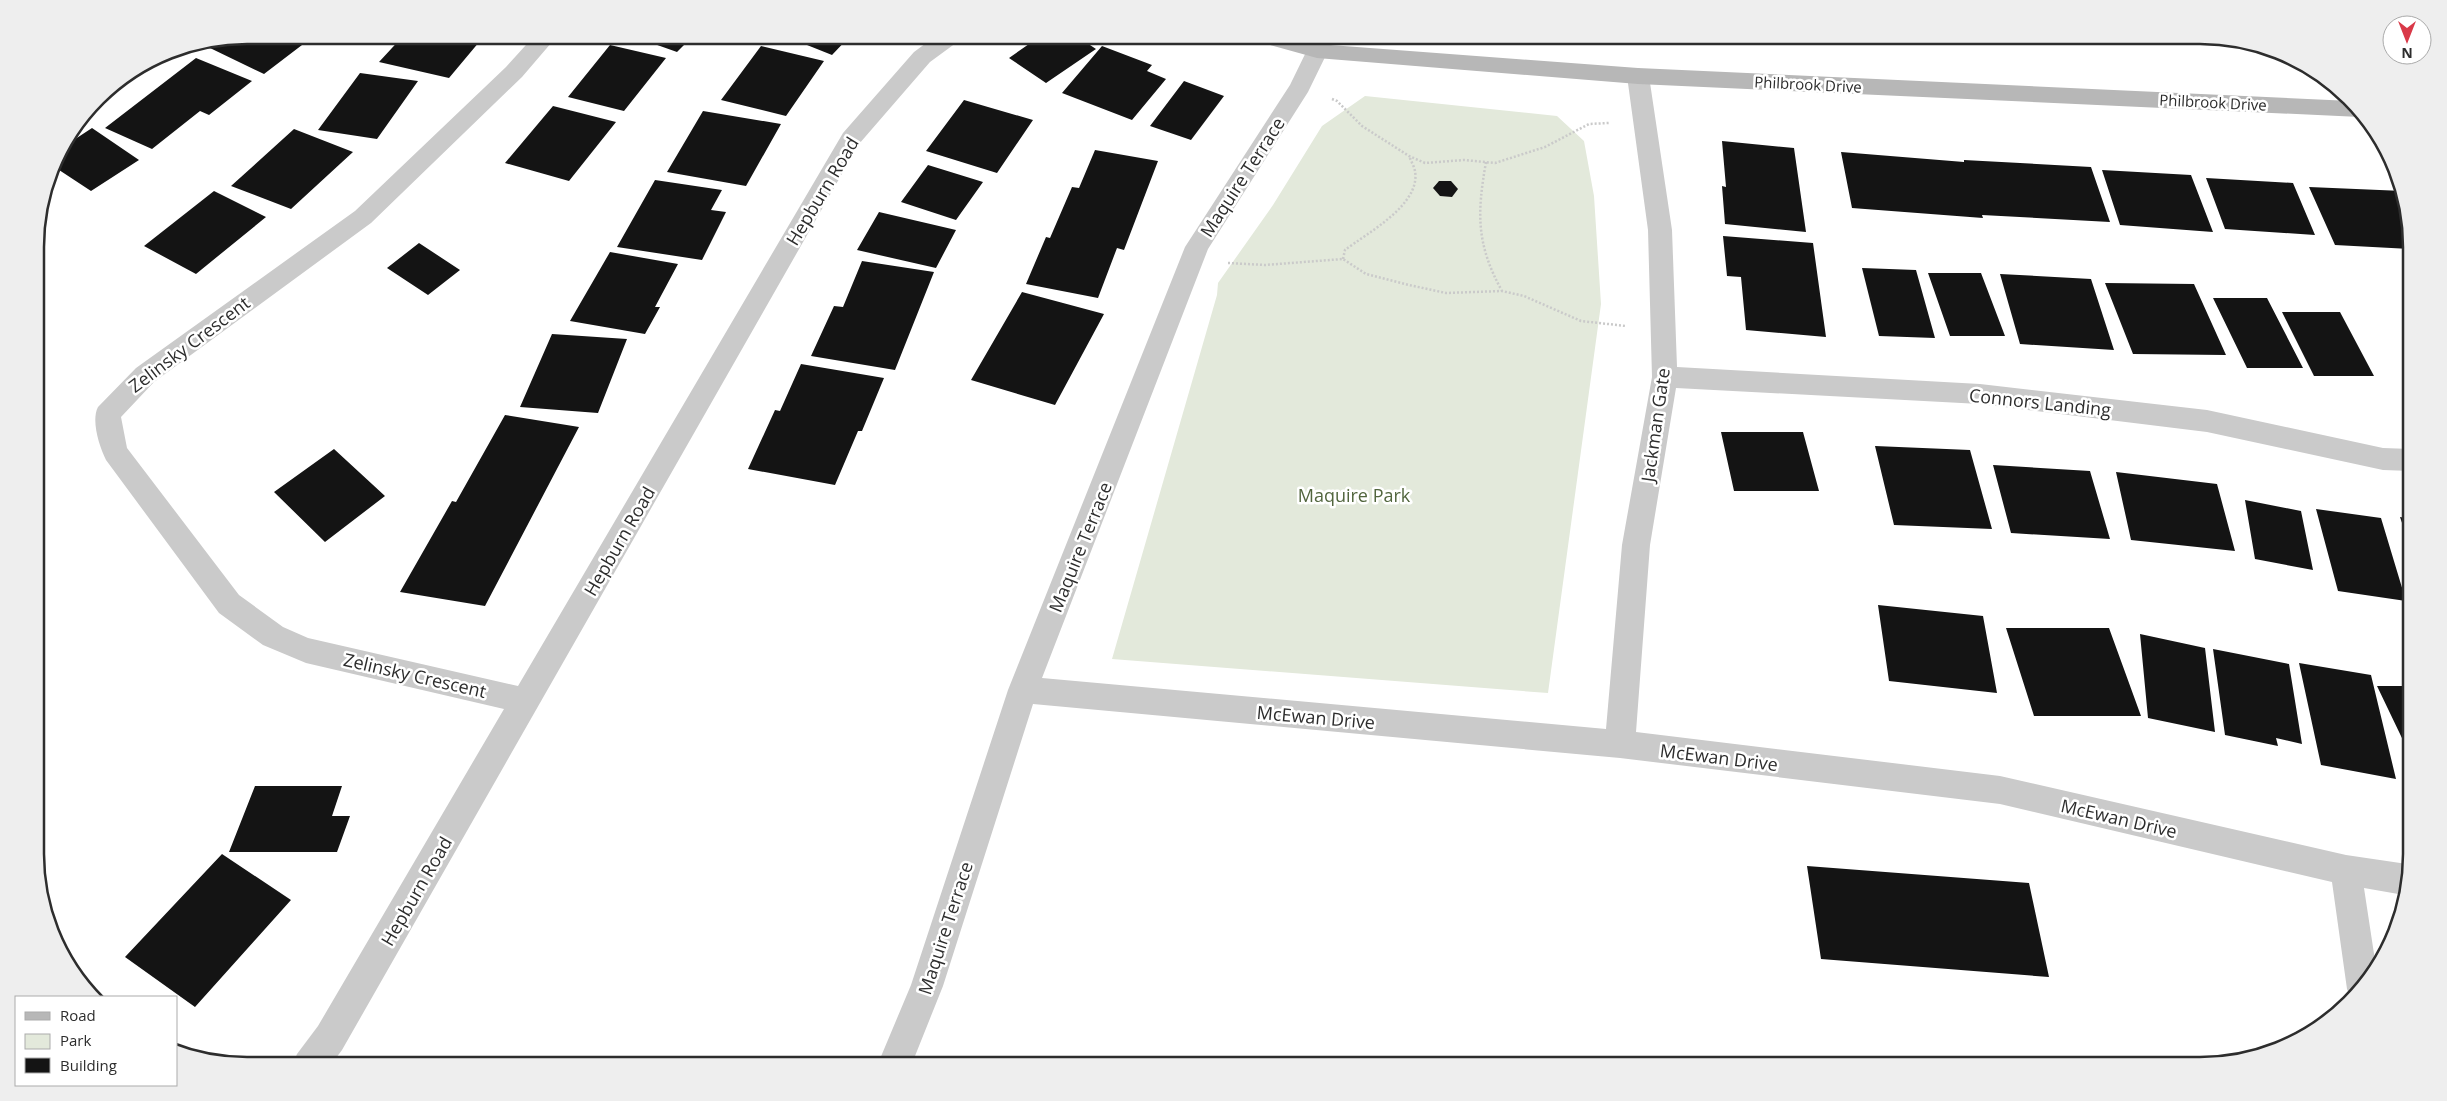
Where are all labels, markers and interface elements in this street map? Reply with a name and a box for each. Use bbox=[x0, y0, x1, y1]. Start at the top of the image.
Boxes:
north arrow bbox=[2382, 15, 2432, 65]
text: N bbox=[2401, 44, 2413, 63]
street label: Philbrook Drive bbox=[1754, 71, 1862, 97]
street label: Philbrook Drive bbox=[2159, 89, 2267, 115]
street label: Maquire Terrace bbox=[1194, 112, 1290, 242]
street label: Hepburn Road bbox=[780, 132, 864, 250]
street label: Zelinsky Crescent bbox=[124, 291, 254, 397]
street label: Jackman Gate bbox=[1635, 366, 1675, 486]
street label: Connors Landing bbox=[1968, 383, 2112, 421]
street label: Maquire Terrace bbox=[1043, 478, 1117, 616]
street label: Hepburn Road bbox=[578, 482, 660, 600]
park label: Maquire Park bbox=[1298, 483, 1411, 507]
street label: Zelinsky Crescent bbox=[341, 647, 489, 703]
street label: McEwan Drive bbox=[1256, 700, 1376, 734]
street label: McEwan Drive bbox=[1659, 738, 1779, 776]
street label: McEwan Drive bbox=[2059, 793, 2179, 843]
street label: Hepburn Road bbox=[375, 832, 457, 950]
street label: Maquire Terrace bbox=[912, 858, 978, 998]
legend bbox=[15, 996, 178, 1086]
text: Road bbox=[60, 1005, 96, 1025]
text: Park bbox=[60, 1030, 91, 1050]
text: Building bbox=[60, 1055, 117, 1075]

